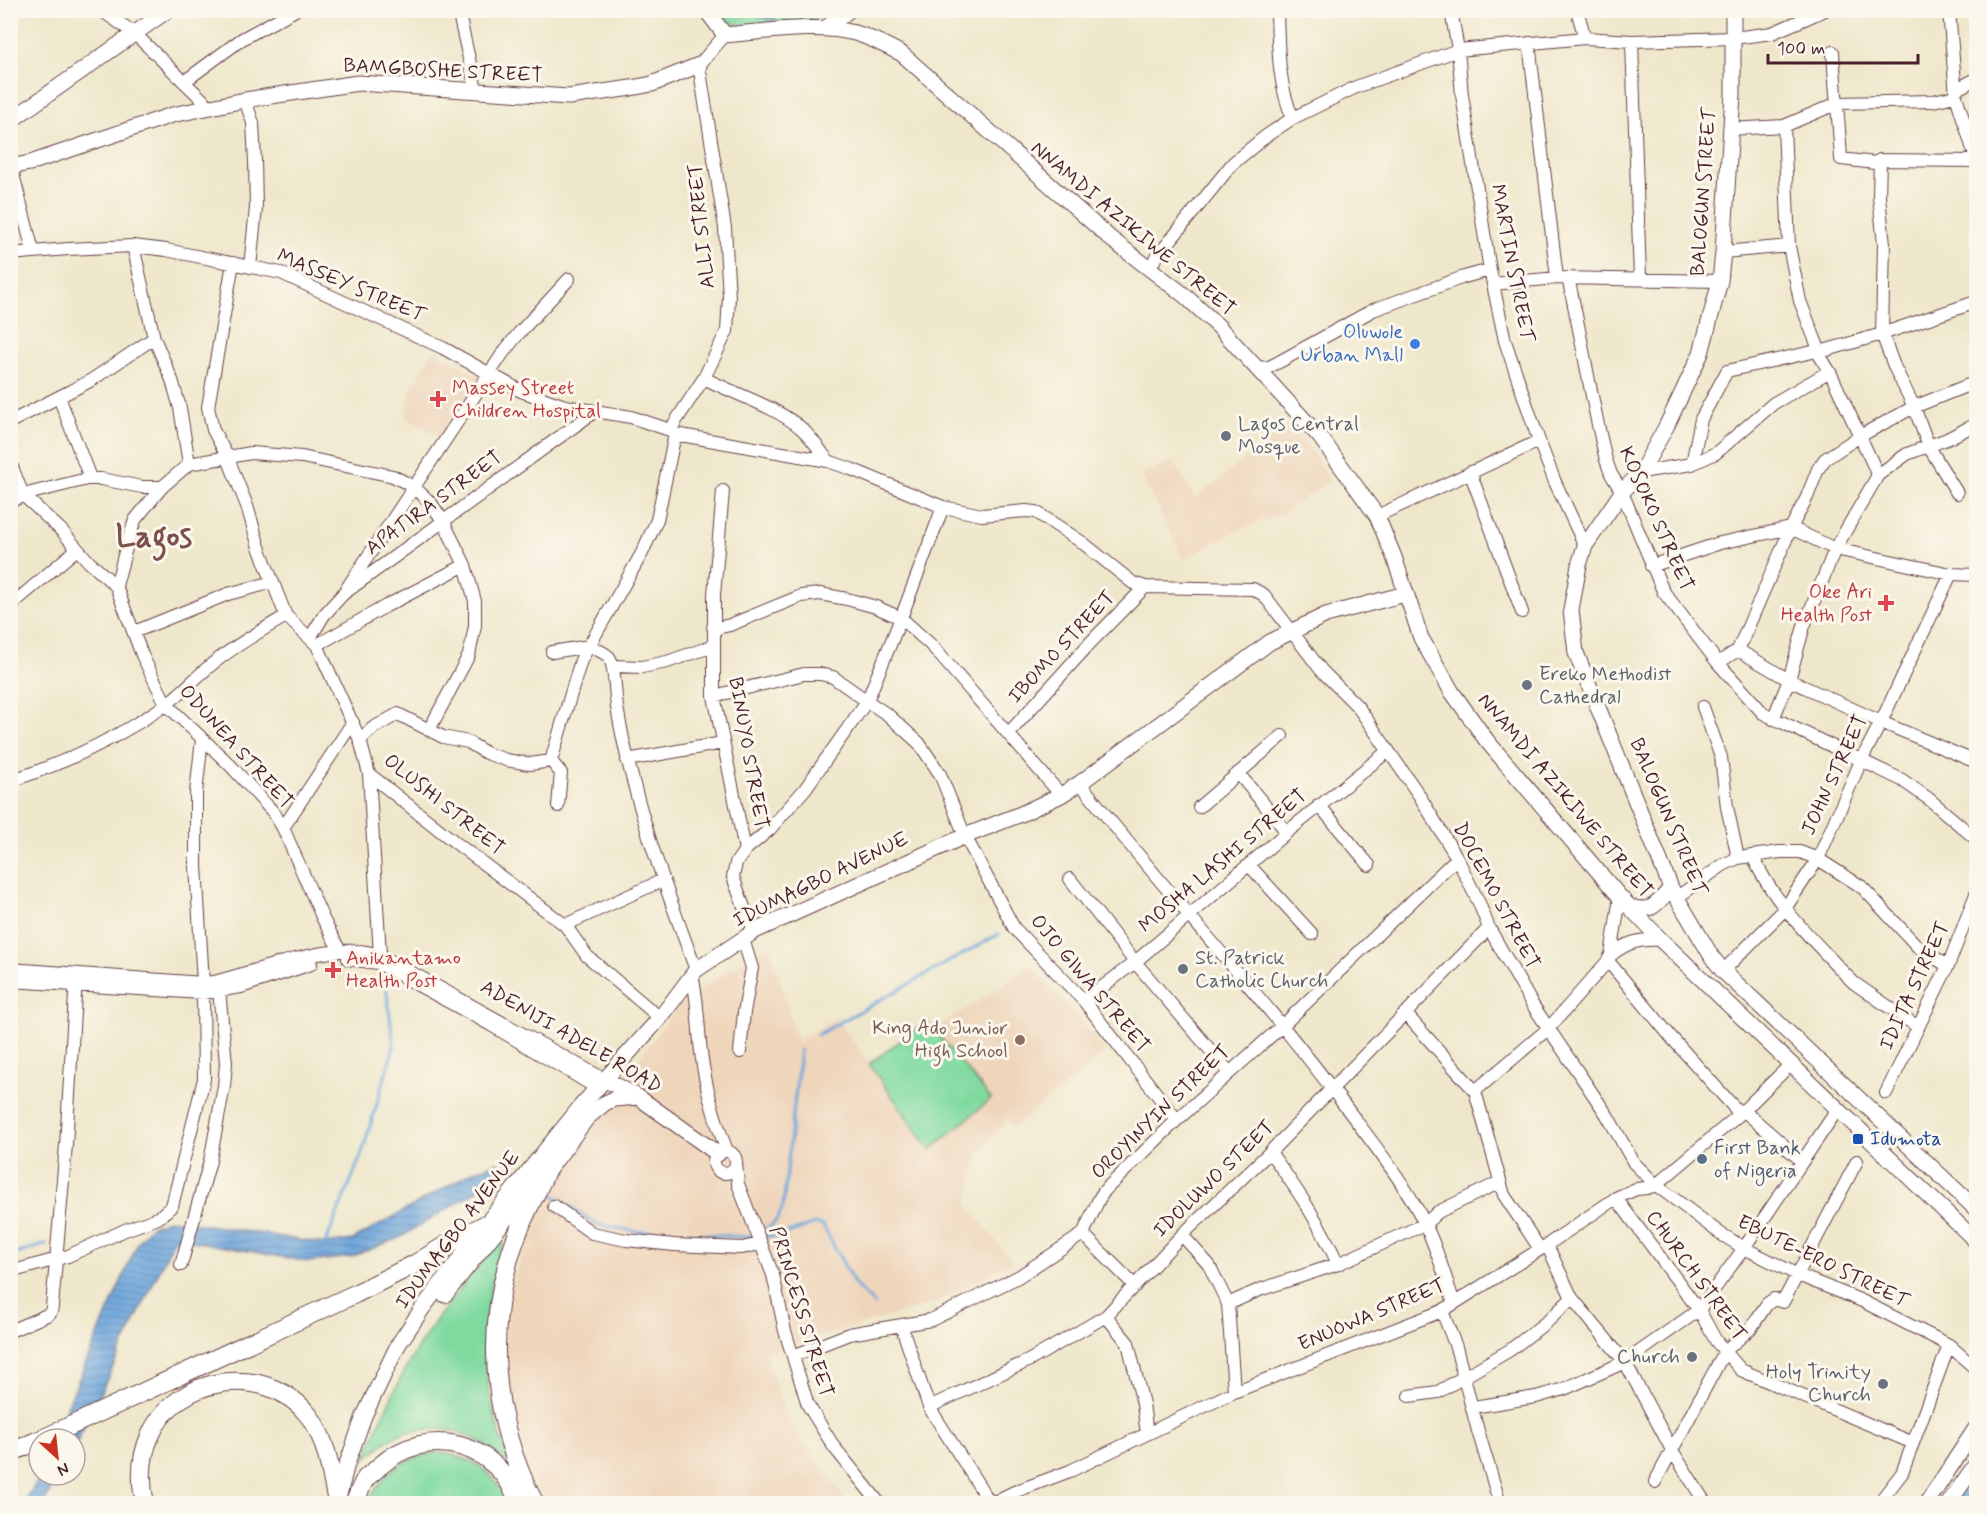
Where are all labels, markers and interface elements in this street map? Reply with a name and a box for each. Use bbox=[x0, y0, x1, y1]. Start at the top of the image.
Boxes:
scale bar bbox=[1768, 27, 1918, 65]
text: 100 m bbox=[1777, 37, 1825, 61]
street label: BAMGBOSHE STREET bbox=[343, 52, 543, 90]
street label: BALOGUN STREET bbox=[1685, 106, 1723, 277]
street label: NNAMDI AZIKIWE STREET bbox=[1025, 135, 1241, 323]
street label: ALLI STREET bbox=[682, 162, 722, 290]
street label: MARTIN STREET bbox=[1483, 182, 1541, 345]
street label: MASSEY STREET bbox=[272, 242, 431, 330]
place label: Oluwole Urban Mall bbox=[1301, 319, 1403, 369]
marker: Oluwole Urban Mall bbox=[1408, 337, 1422, 351]
place label: Massey Street Children Hospital bbox=[452, 375, 601, 425]
marker: Massey Street Children Hospital bbox=[429, 390, 447, 408]
place label: Lagos Central Mosque bbox=[1238, 411, 1359, 461]
marker: Lagos Central Mosque bbox=[1219, 429, 1233, 443]
street label: KOSOKO STREET bbox=[1612, 442, 1700, 596]
street label: APATIRA STREET bbox=[360, 444, 508, 562]
district label: Lagos bbox=[116, 516, 193, 562]
place label: Oke Ari Health Post bbox=[1781, 579, 1872, 629]
street label: IBOMO STREET bbox=[1002, 585, 1122, 709]
marker: Oke Ari Health Post bbox=[1877, 594, 1895, 612]
place label: Ereko Methodist Cathedral bbox=[1539, 661, 1671, 711]
street label: BINUYO STREET bbox=[721, 675, 775, 831]
marker: Ereko Methodist Cathedral bbox=[1520, 678, 1534, 692]
street label: ODUNEA STREET bbox=[173, 679, 299, 815]
street label: NNAMDI AZIKIWE STREET bbox=[1471, 688, 1659, 904]
street label: JOHN STREET bbox=[1795, 710, 1875, 840]
street label: BALOGUN STREET bbox=[1623, 734, 1714, 901]
street label: OLUSHI STREET bbox=[378, 748, 510, 862]
street label: MOSHA LASHI STREET bbox=[1133, 783, 1313, 939]
street label: DOCEMO STREET bbox=[1446, 818, 1546, 974]
street label: IDUMAGBO AVENUE bbox=[729, 826, 913, 934]
street label: OJO GIWA STREET bbox=[1024, 909, 1156, 1059]
street label: IDITA STREET bbox=[1873, 917, 1957, 1055]
place label: Anikantamo Health Post bbox=[346, 945, 461, 995]
place label: St. Patrick Catholic Church bbox=[1195, 945, 1328, 995]
marker: Anikantamo Health Post bbox=[324, 961, 342, 979]
marker: St. Patrick Catholic Church bbox=[1176, 962, 1190, 976]
street label: ADENIJI ADELE ROAD bbox=[475, 974, 667, 1100]
place label: King Ado Junior High School bbox=[872, 1015, 1008, 1067]
marker: King Ado Junior High School bbox=[1013, 1033, 1027, 1047]
street label: OROYINYIN STREET bbox=[1085, 1038, 1237, 1186]
street label: IDOLUWO STEET bbox=[1148, 1114, 1280, 1244]
place label: Idumota bbox=[1870, 1126, 1942, 1153]
marker: Idumota bbox=[1851, 1132, 1865, 1146]
place label: First Bank of Nigeria bbox=[1714, 1135, 1801, 1186]
street label: IDUMAGBO AVENUE bbox=[389, 1145, 527, 1315]
marker: First Bank of Nigeria bbox=[1695, 1152, 1709, 1166]
street label: CHURCH STREET bbox=[1639, 1205, 1753, 1347]
street label: EBUTE-ERO STREET bbox=[1733, 1209, 1914, 1316]
street label: PRINCESS STREET bbox=[762, 1223, 840, 1401]
street label: ENUOWA STREET bbox=[1294, 1272, 1450, 1358]
place label: Church bbox=[1617, 1344, 1680, 1371]
marker: Church bbox=[1685, 1350, 1699, 1364]
place label: Holy Trinity Church bbox=[1766, 1359, 1871, 1409]
marker: Holy Trinity Church bbox=[1876, 1377, 1890, 1391]
north arrow bbox=[27, 1427, 87, 1487]
text: N bbox=[54, 1457, 73, 1481]

